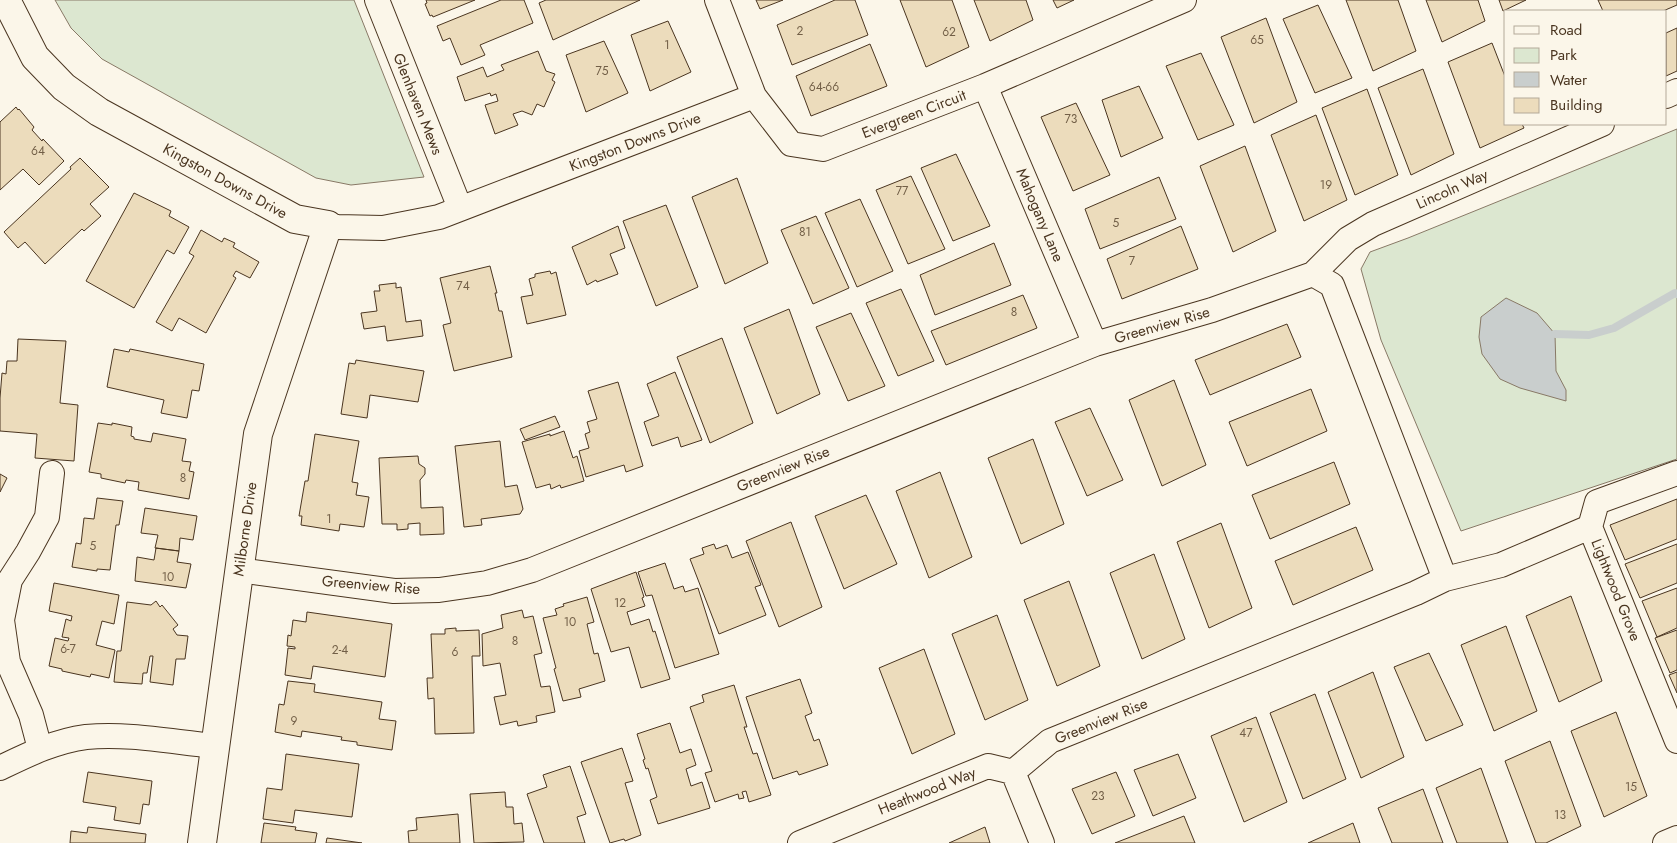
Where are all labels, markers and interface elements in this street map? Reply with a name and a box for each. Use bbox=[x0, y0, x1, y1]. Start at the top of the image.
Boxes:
legend bbox=[1504, 10, 1667, 125]
text: Road bbox=[1550, 19, 1582, 41]
house number: 2 bbox=[797, 22, 804, 40]
house number: 62 bbox=[942, 23, 956, 41]
house number: 65 bbox=[1250, 31, 1264, 49]
house number: 1 bbox=[664, 36, 670, 54]
text: Park bbox=[1550, 44, 1577, 66]
street label: Glenhaven Mews bbox=[388, 50, 448, 158]
house number: 75 bbox=[595, 62, 609, 80]
text: Water bbox=[1550, 69, 1588, 91]
house number: 64-66 bbox=[809, 78, 839, 96]
street label: Evergreen Circuit bbox=[859, 84, 970, 144]
text: Building bbox=[1550, 94, 1602, 116]
street label: Kingston Downs Drive bbox=[566, 107, 704, 177]
house number: 73 bbox=[1065, 110, 1078, 128]
street label: Kingston Downs Drive bbox=[159, 138, 291, 224]
house number: 64 bbox=[31, 142, 45, 160]
street label: Lincoln Way bbox=[1412, 163, 1492, 215]
street label: Mahogany Lane bbox=[1010, 165, 1070, 265]
house number: 19 bbox=[1320, 176, 1332, 194]
house number: 77 bbox=[896, 182, 909, 200]
house number: 5 bbox=[1113, 214, 1120, 232]
house number: 81 bbox=[799, 223, 811, 241]
house number: 7 bbox=[1129, 252, 1136, 270]
house number: 74 bbox=[456, 277, 470, 295]
street label: Greenview Rise bbox=[1112, 301, 1213, 349]
house number: 8 bbox=[1011, 303, 1017, 321]
street label: Greenview Rise bbox=[733, 440, 833, 498]
house number: 8 bbox=[180, 469, 186, 487]
street label: Milborne Drive bbox=[228, 480, 263, 577]
house number: 1 bbox=[326, 510, 332, 528]
street label: Lightwood Grove bbox=[1585, 535, 1647, 645]
house number: 5 bbox=[90, 537, 97, 555]
house number: 10 bbox=[162, 568, 174, 586]
street label: Greenview Rise bbox=[321, 570, 421, 600]
house number: 12 bbox=[614, 594, 626, 612]
house number: 10 bbox=[564, 613, 576, 631]
house number: 8 bbox=[512, 632, 518, 650]
house number: 6-7 bbox=[60, 640, 77, 658]
house number: 2-4 bbox=[332, 641, 348, 659]
house number: 6 bbox=[452, 643, 459, 661]
street label: Greenview Rise bbox=[1051, 692, 1151, 750]
house number: 9 bbox=[291, 712, 298, 730]
house number: 47 bbox=[1239, 724, 1253, 742]
street label: Heathwood Way bbox=[875, 761, 980, 821]
house number: 15 bbox=[1625, 778, 1637, 796]
house number: 23 bbox=[1091, 787, 1105, 805]
house number: 13 bbox=[1554, 806, 1566, 824]

